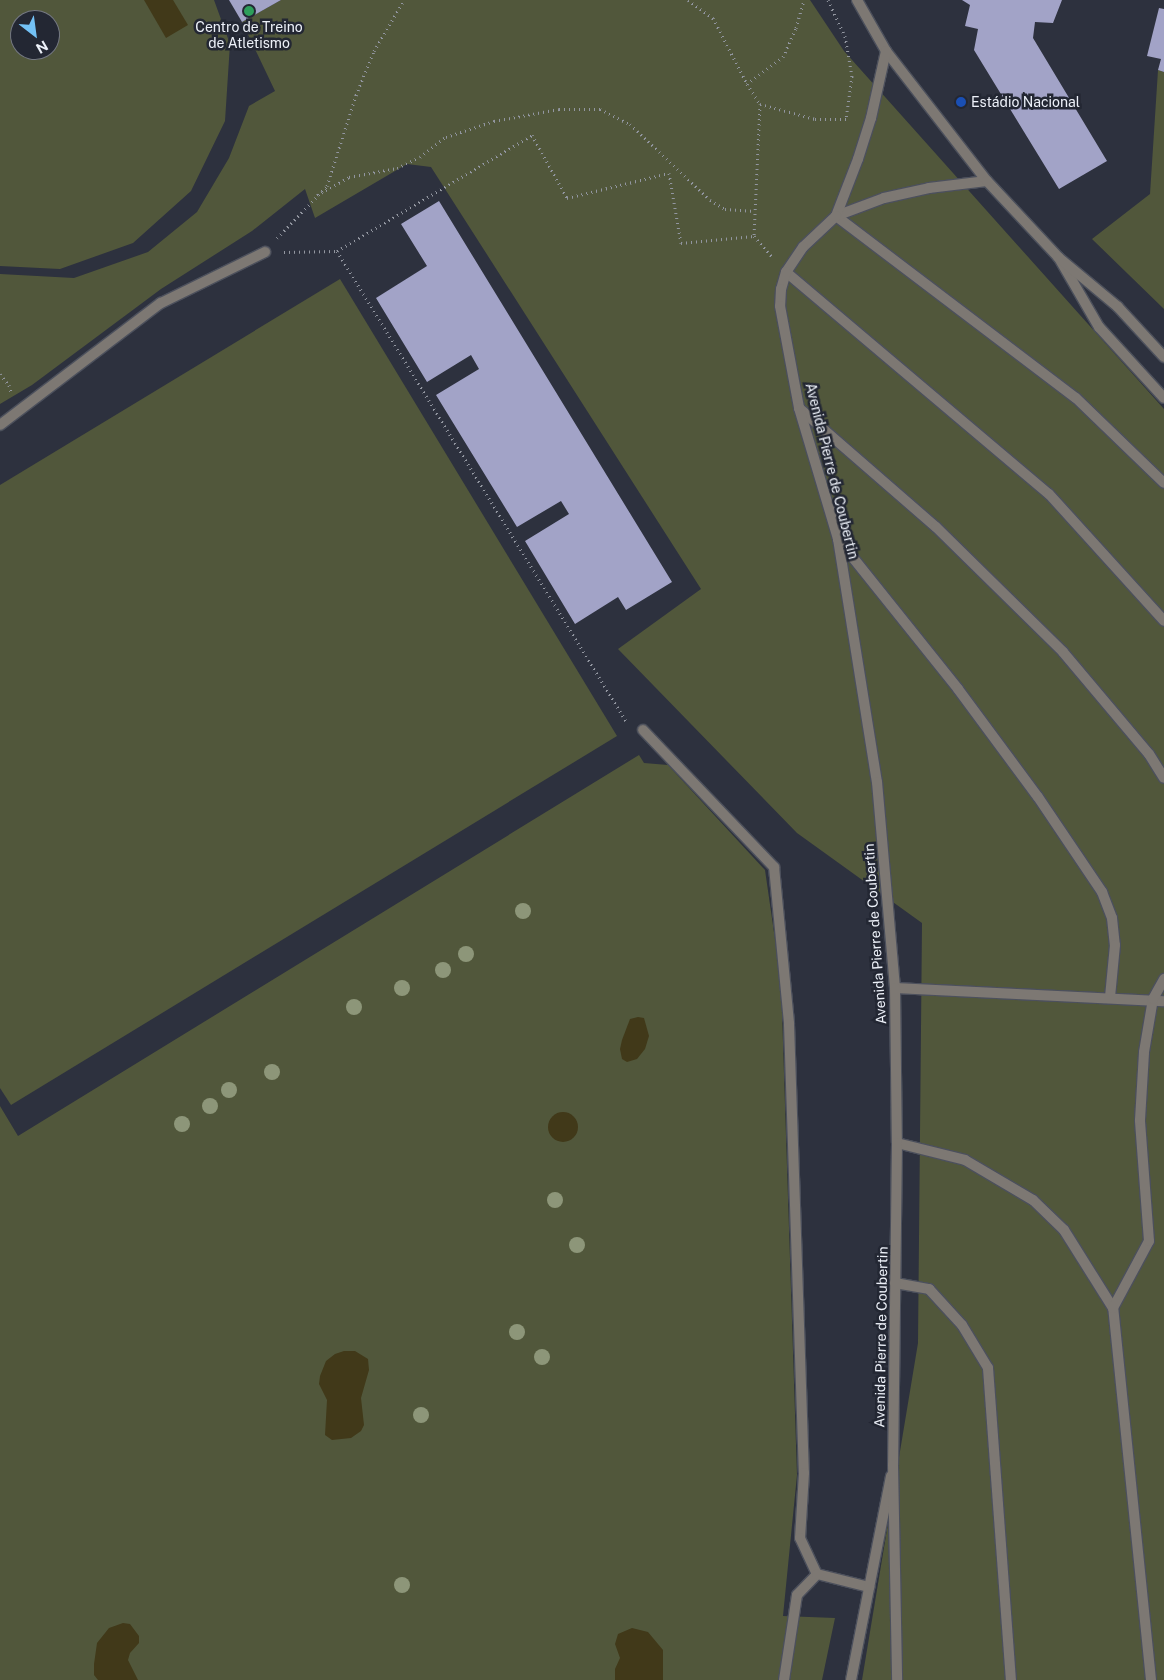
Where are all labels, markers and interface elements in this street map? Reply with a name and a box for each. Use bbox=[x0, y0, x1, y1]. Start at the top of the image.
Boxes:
marker: Centro de Treino de Atletismo bbox=[243, 5, 255, 17]
north arrow bbox=[10, 10, 60, 60]
place label: Centro de Treino de Atletismo bbox=[195, 19, 303, 52]
text: N bbox=[33, 37, 51, 57]
place label: Estádio Nacional bbox=[971, 94, 1080, 110]
marker: Estádio Nacional bbox=[955, 96, 967, 108]
street label: Avenida Pierre de Coubertin bbox=[802, 381, 862, 561]
street label: Avenida Pierre de Coubertin bbox=[860, 843, 890, 1025]
street label: Avenida Pierre de Coubertin bbox=[871, 1246, 891, 1428]

